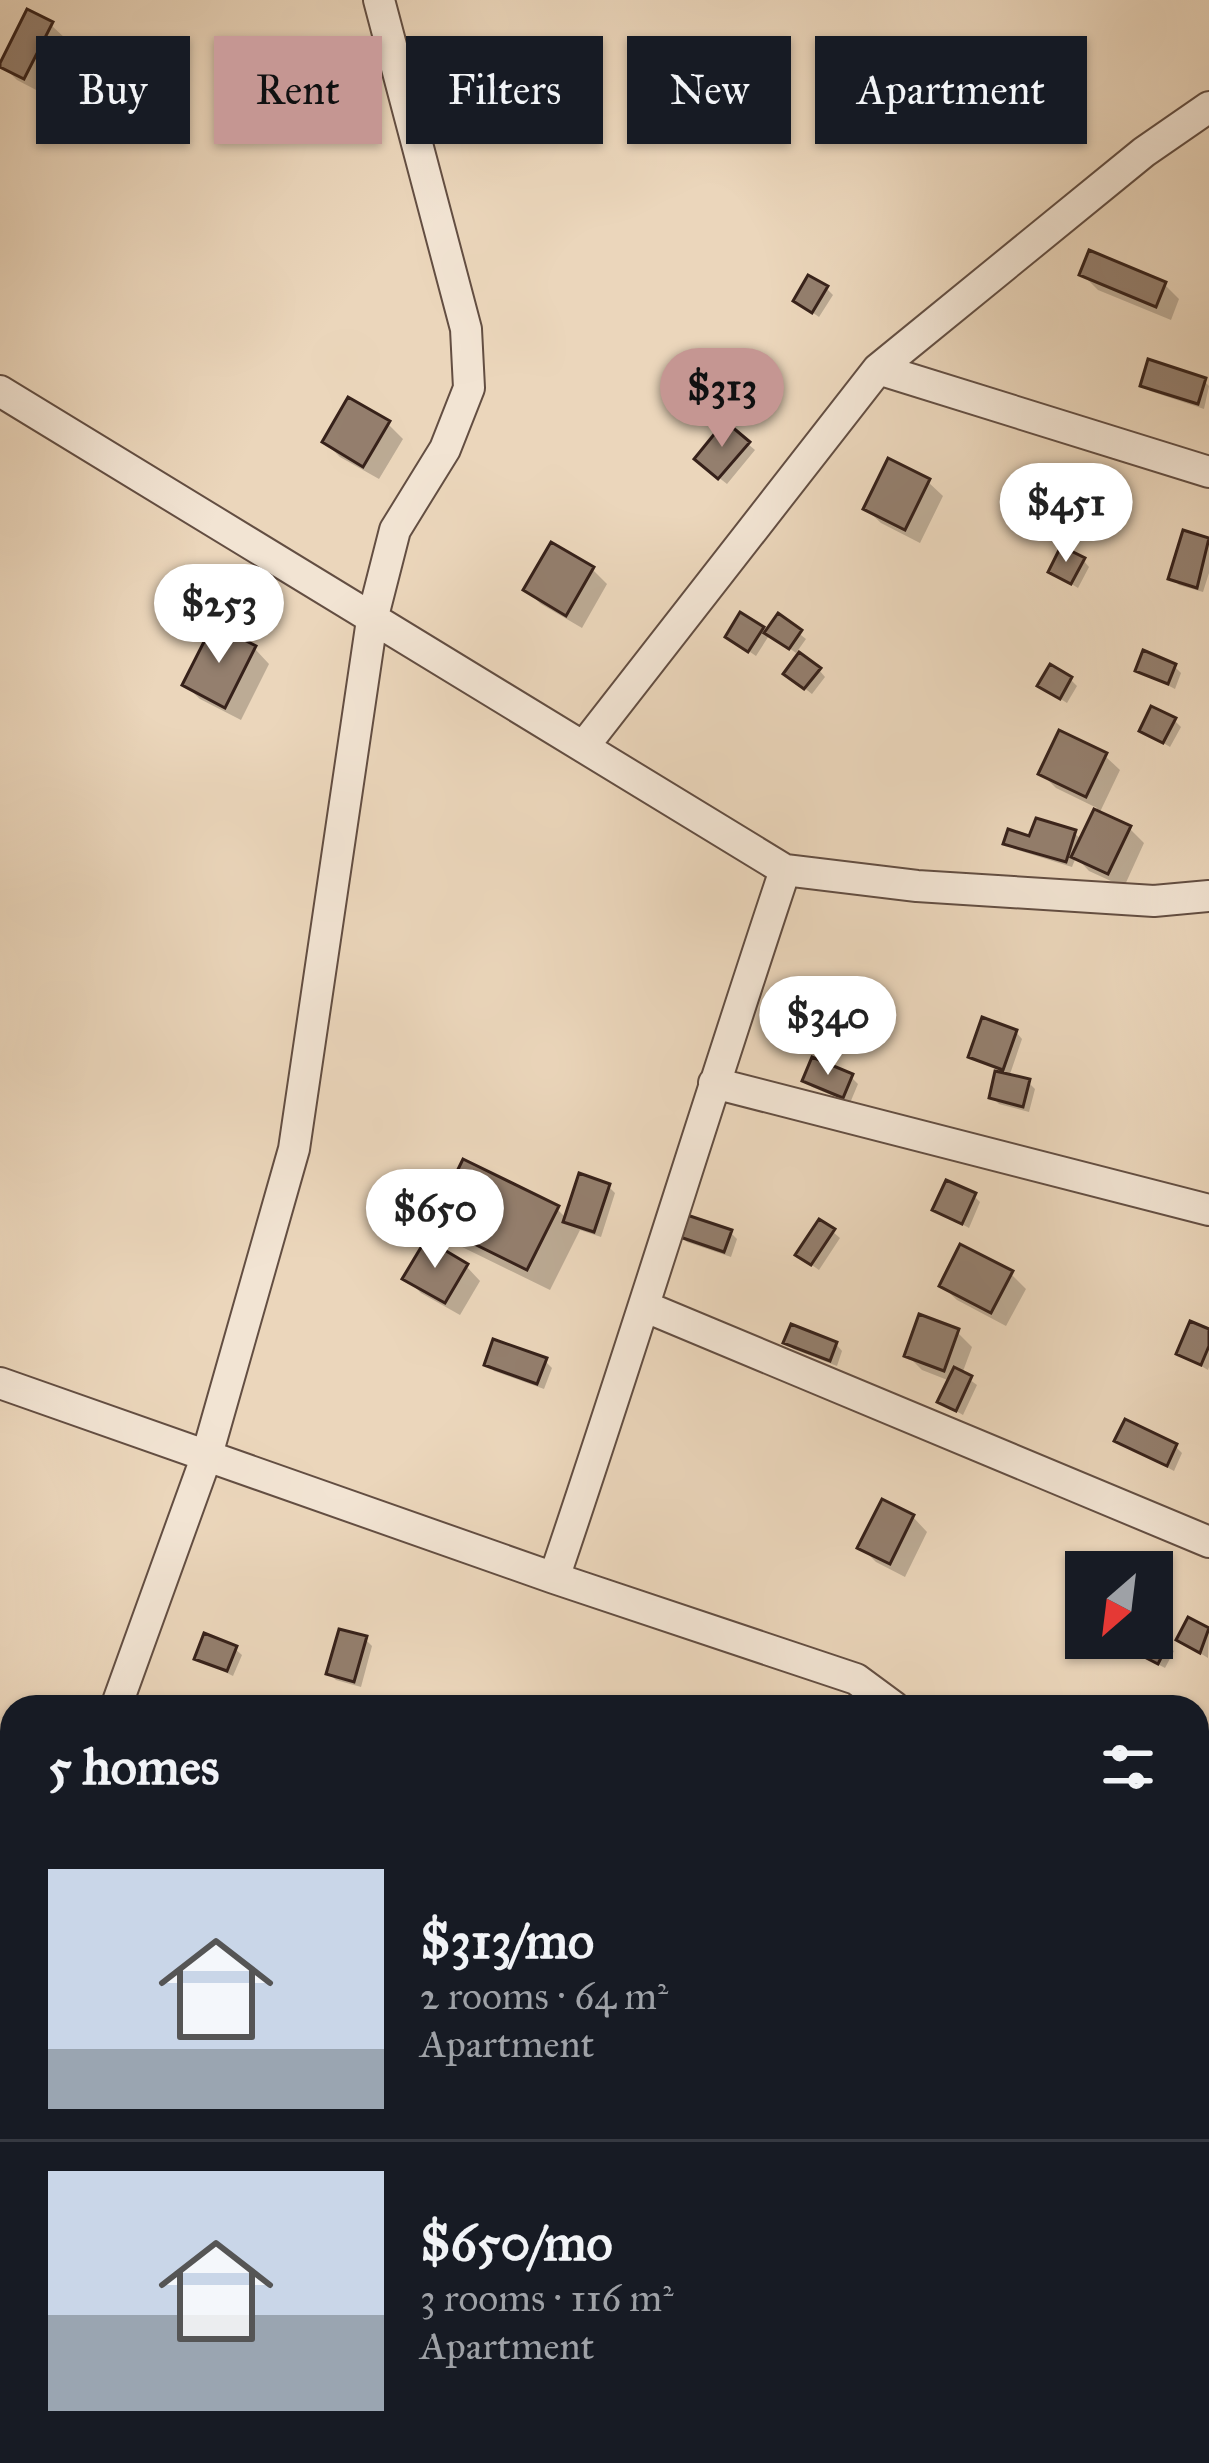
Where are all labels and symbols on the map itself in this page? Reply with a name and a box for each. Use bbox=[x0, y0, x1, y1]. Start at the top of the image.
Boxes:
pin: $313 bbox=[651, 348, 793, 450]
pin: $451 bbox=[995, 463, 1137, 565]
pin: $253 bbox=[148, 564, 290, 666]
pin: $340 bbox=[757, 976, 899, 1078]
pin: $650 bbox=[364, 1169, 506, 1271]
north arrow bbox=[1065, 1551, 1173, 1659]

